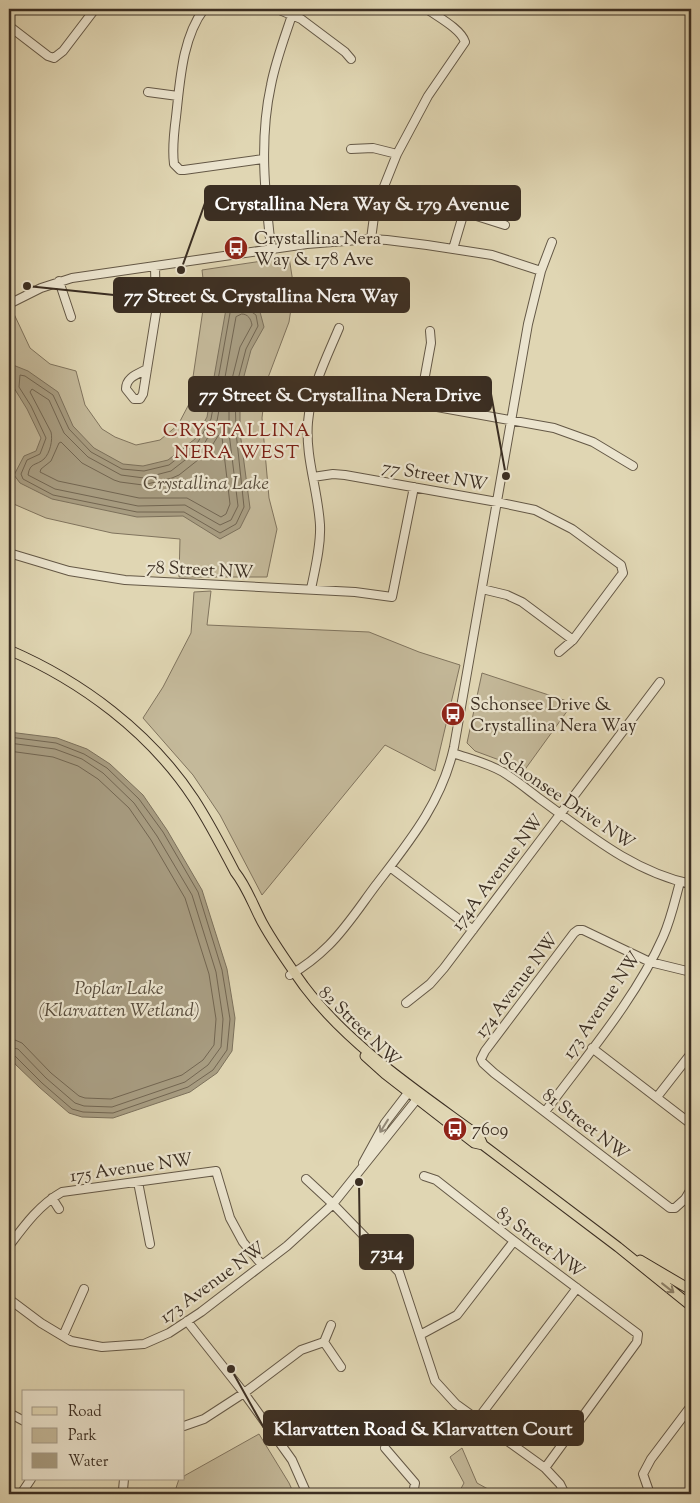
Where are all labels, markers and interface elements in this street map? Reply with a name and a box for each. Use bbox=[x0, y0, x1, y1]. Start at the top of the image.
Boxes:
callout: Crystallina Nera Way & 179 Avenue bbox=[205, 186, 520, 220]
text: Crystallina Nera Way & 179 Avenue bbox=[215, 192, 509, 219]
place label: Crystallina Nera Way & 178 Ave bbox=[254, 227, 381, 274]
bus stop icon: Crystallina Nera Way & 178 Ave bbox=[223, 235, 249, 261]
callout: 77 Street & Crystallina Nera Way bbox=[114, 278, 409, 312]
text: 77 Street & Crystallina Nera Way bbox=[124, 284, 399, 311]
callout: 77 Street & Crystallina Nera Drive bbox=[189, 377, 491, 411]
text: 77 Street & Crystallina Nera Drive bbox=[199, 383, 481, 410]
district label: CRYSTALLINA NERA WEST bbox=[163, 418, 311, 467]
street label: 77 Street NW bbox=[380, 455, 489, 499]
water label: Crystallina Lake bbox=[143, 471, 269, 498]
street label: 78 Street NW bbox=[146, 555, 254, 587]
place label: Schonsee Drive & Crystallina Nera Way bbox=[470, 693, 637, 740]
bus stop icon: Schonsee Drive & Crystallina Nera Way bbox=[440, 701, 466, 727]
street label: Schonsee Drive NW bbox=[493, 746, 639, 857]
street label: 174A Avenue NW bbox=[446, 810, 551, 937]
street label: 174 Avenue NW bbox=[470, 928, 566, 1044]
street label: 173 Avenue NW bbox=[557, 947, 648, 1065]
water label: Poplar Lake (Klarvatten Wetland) bbox=[38, 976, 200, 1025]
street label: 82 Street NW bbox=[312, 981, 406, 1074]
street label: 81 Street NW bbox=[536, 1083, 634, 1168]
bus stop icon: 7609 bbox=[442, 1116, 468, 1142]
place label: 7609 bbox=[472, 1118, 508, 1144]
one-way arrow bbox=[379, 1119, 389, 1133]
street label: 175 Avenue NW bbox=[68, 1148, 194, 1190]
street label: 83 Street NW bbox=[490, 1202, 589, 1286]
callout: 7314 bbox=[360, 1235, 413, 1269]
street label: 173 Avenue NW bbox=[155, 1236, 271, 1331]
text: 7314 bbox=[370, 1241, 404, 1268]
one-way arrow bbox=[661, 1283, 675, 1293]
legend bbox=[22, 1390, 185, 1480]
text: Road bbox=[68, 1402, 102, 1423]
callout: Klarvatten Road & Klarvatten Court bbox=[264, 1411, 583, 1445]
text: Klarvatten Road & Klarvatten Court bbox=[273, 1417, 573, 1444]
text: Park bbox=[68, 1426, 97, 1447]
text: Water bbox=[68, 1452, 109, 1473]

